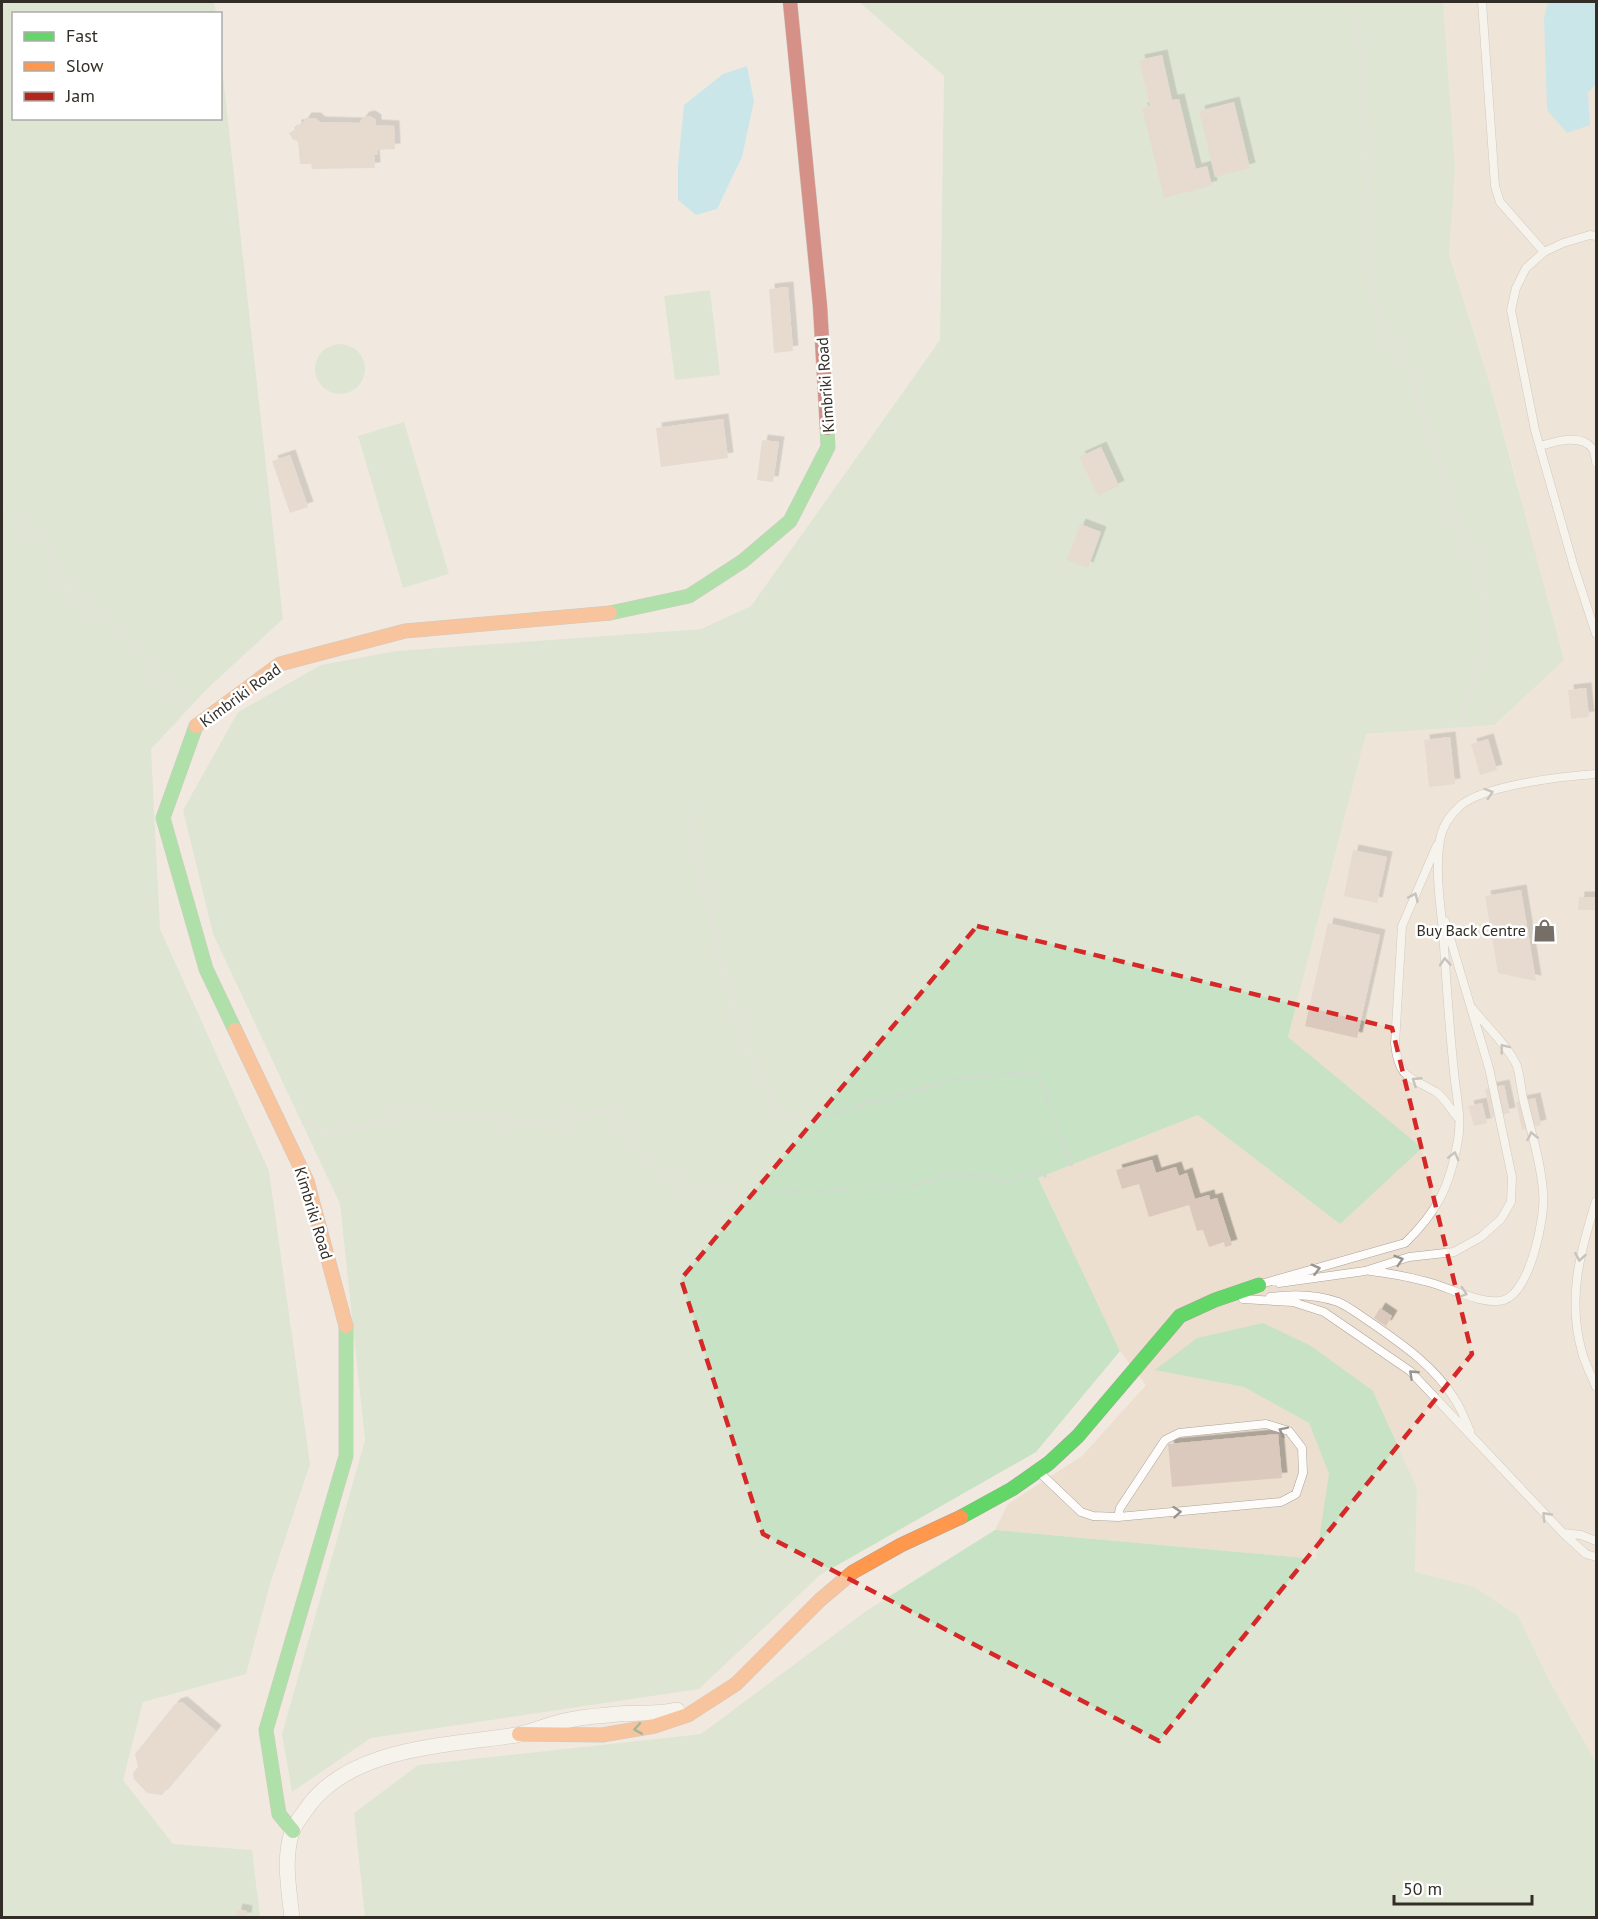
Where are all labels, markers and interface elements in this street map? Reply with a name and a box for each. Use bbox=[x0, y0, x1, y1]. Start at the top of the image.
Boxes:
legend bbox=[12, 12, 222, 120]
text: Fast bbox=[66, 24, 98, 47]
text: Slow bbox=[66, 54, 104, 77]
text: Jam bbox=[65, 84, 95, 107]
street label: Kimbriki Road bbox=[812, 337, 838, 433]
street label: Kimbriki Road bbox=[195, 659, 285, 731]
one-way arrow bbox=[1483, 788, 1494, 801]
one-way arrow bbox=[1407, 893, 1419, 904]
shop icon: Buy Back Centre bbox=[1531, 917, 1557, 943]
place label: Buy Back Centre bbox=[1416, 920, 1526, 940]
one-way arrow bbox=[1438, 958, 1451, 967]
one-way arrow bbox=[1500, 1043, 1511, 1054]
one-way arrow bbox=[1411, 1077, 1422, 1088]
one-way arrow bbox=[1526, 1132, 1539, 1142]
one-way arrow bbox=[1447, 1151, 1460, 1161]
street label: Kimbriki Road bbox=[290, 1164, 338, 1262]
one-way arrow bbox=[1574, 1251, 1587, 1261]
one-way arrow bbox=[1393, 1255, 1404, 1268]
one-way arrow bbox=[1310, 1264, 1321, 1276]
one-way arrow bbox=[1457, 1286, 1468, 1298]
one-way arrow bbox=[1409, 1370, 1420, 1381]
one-way arrow bbox=[1278, 1427, 1289, 1439]
one-way arrow bbox=[1172, 1506, 1181, 1519]
one-way arrow bbox=[1543, 1513, 1554, 1524]
one-way arrow bbox=[634, 1722, 644, 1735]
scale bar bbox=[1394, 1868, 1532, 1906]
text: 50 m bbox=[1403, 1877, 1442, 1900]

